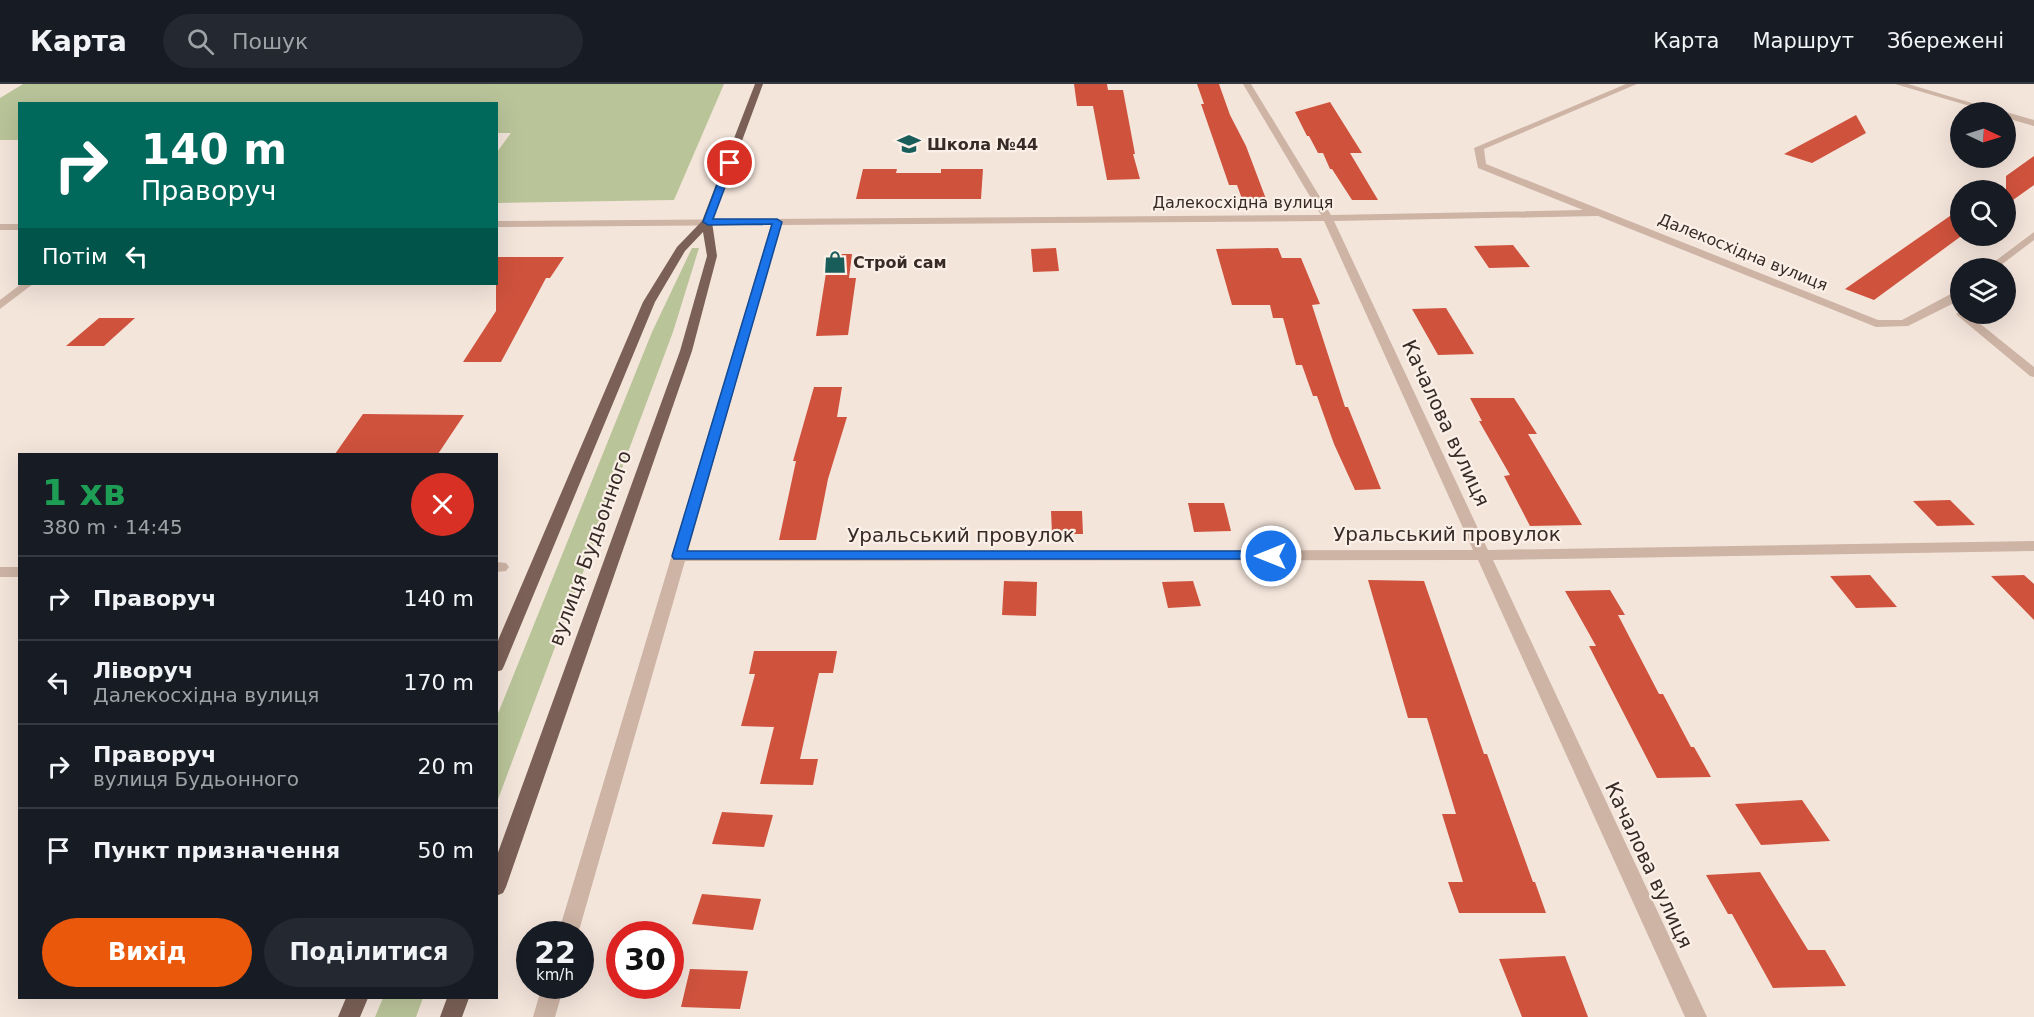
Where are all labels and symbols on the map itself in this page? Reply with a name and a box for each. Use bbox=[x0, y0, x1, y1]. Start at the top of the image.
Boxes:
north arrow bbox=[1950, 102, 2016, 168]
school or university icon: Школа №44 bbox=[896, 131, 922, 157]
place label: Школа №44 bbox=[927, 135, 1038, 154]
pin bbox=[704, 137, 755, 188]
street label: Далекосхідна вулиця bbox=[1153, 193, 1334, 212]
street label: Далекосхідна вулиця bbox=[1656, 209, 1830, 295]
shop icon: Строй сам bbox=[822, 249, 848, 275]
place label: Строй сам bbox=[853, 253, 947, 272]
street label: Качалова вулиця bbox=[1397, 336, 1495, 510]
street label: вулиця Будьонного bbox=[544, 447, 636, 649]
street label: Уральський провулок bbox=[1333, 522, 1561, 546]
street label: Уральський провулок bbox=[847, 523, 1075, 547]
position arrow bbox=[1239, 524, 1303, 588]
street label: Качалова вулиця bbox=[1600, 778, 1698, 952]
speed limit sign: 30 bbox=[606, 921, 684, 999]

